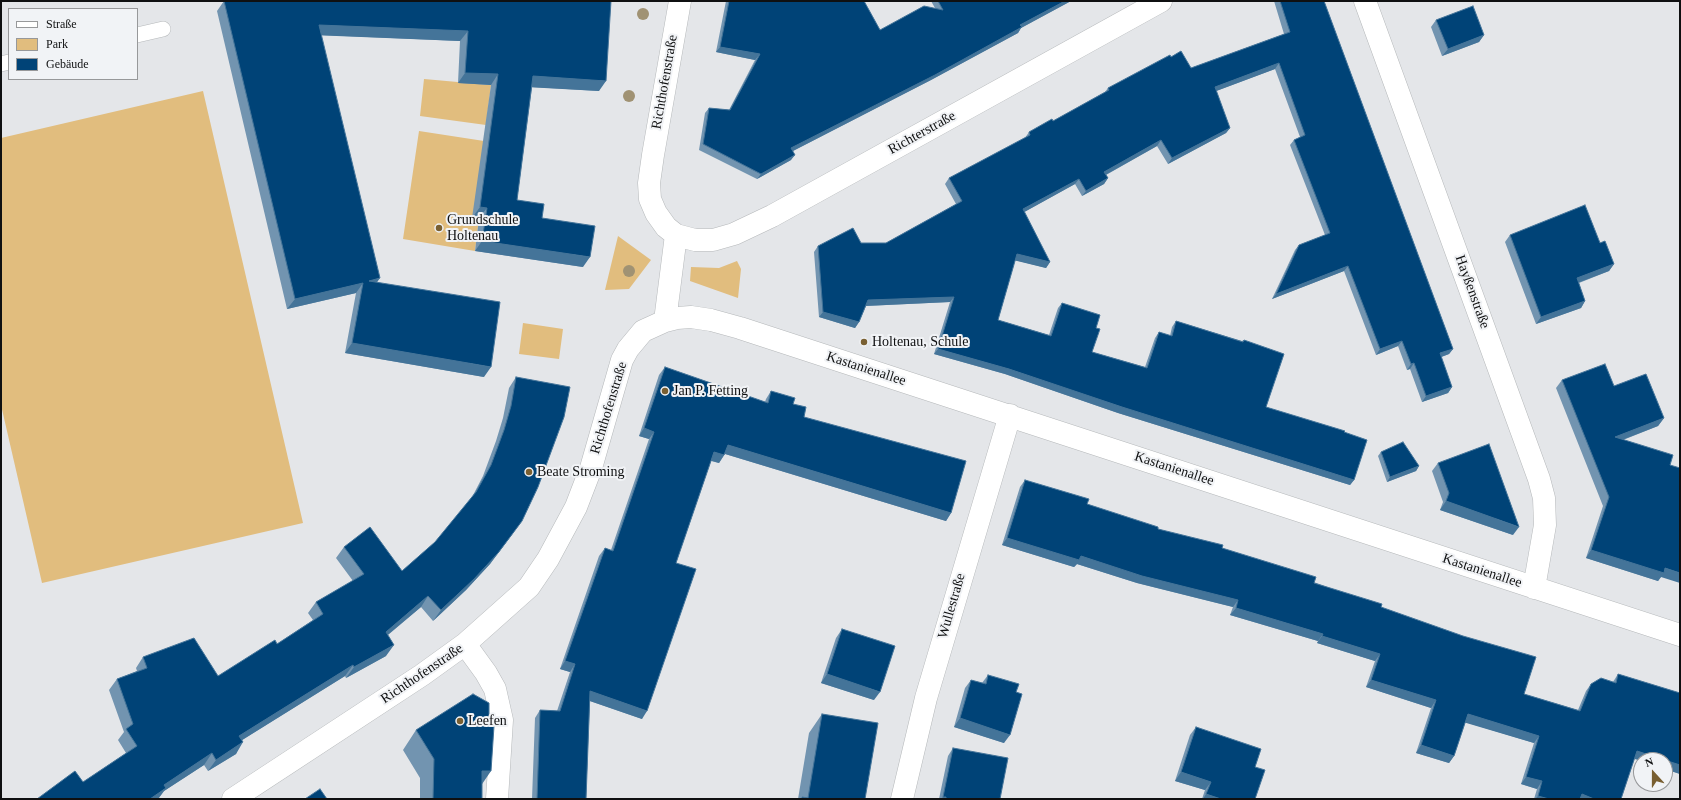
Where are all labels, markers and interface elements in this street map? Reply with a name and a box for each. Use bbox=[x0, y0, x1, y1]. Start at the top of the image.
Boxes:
legend bbox=[8, 8, 138, 80]
text: Straße bbox=[46, 17, 77, 31]
street label: Richthofenstraße bbox=[648, 33, 682, 131]
text: Park bbox=[46, 37, 68, 51]
text: Gebäude bbox=[46, 57, 89, 71]
street label: Richterstraße bbox=[885, 108, 959, 158]
place label: Grundschule Holtenau bbox=[447, 212, 519, 244]
marker: Grundschule Holtenau bbox=[434, 223, 444, 233]
street label: Hayßenstraße bbox=[1451, 253, 1493, 331]
place label: Holtenau, Schule bbox=[872, 334, 968, 350]
marker: Holtenau, Schule bbox=[859, 337, 869, 347]
street label: Kastanienallee bbox=[824, 348, 908, 390]
street label: Richthofenstraße bbox=[587, 360, 631, 456]
place label: Jan P. Fetting bbox=[673, 383, 748, 399]
marker: Jan P. Fetting bbox=[660, 386, 670, 396]
street label: Kastanienallee bbox=[1132, 448, 1216, 490]
place label: Beate Stroming bbox=[537, 464, 624, 480]
marker: Beate Stroming bbox=[524, 467, 534, 477]
street label: Kastanienallee bbox=[1440, 550, 1524, 592]
street label: Wullestraße bbox=[935, 571, 969, 641]
street label: Richthofenstraße bbox=[378, 640, 466, 708]
place label: Leefen bbox=[468, 713, 507, 729]
marker: Leefen bbox=[455, 716, 465, 726]
north arrow bbox=[1633, 752, 1673, 792]
text: N bbox=[1643, 755, 1655, 769]

